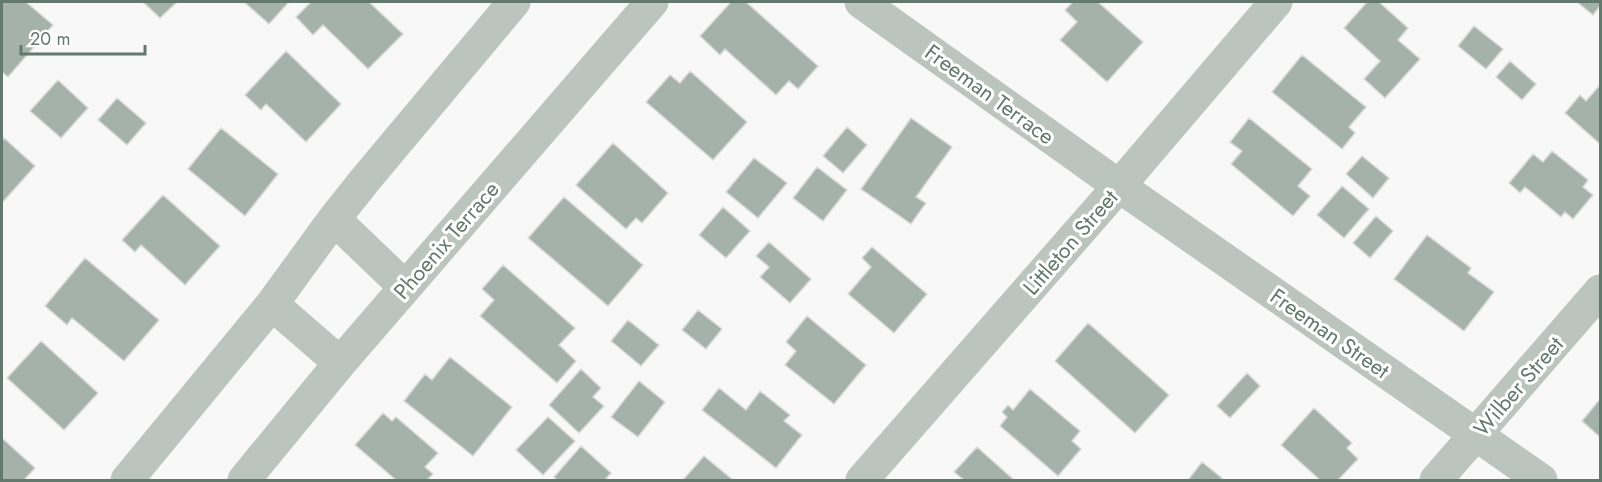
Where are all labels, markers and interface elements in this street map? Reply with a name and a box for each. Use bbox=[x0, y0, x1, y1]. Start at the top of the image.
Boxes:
scale bar bbox=[21, 18, 146, 56]
text: 20 m bbox=[30, 26, 70, 52]
street label: Freeman Terrace bbox=[919, 36, 1061, 152]
street label: Phoenix Terrace bbox=[386, 174, 506, 306]
street label: Littleton Street bbox=[1015, 182, 1125, 302]
street label: Freeman Street bbox=[1264, 280, 1397, 386]
street label: Wilber Street bbox=[1466, 329, 1571, 443]

